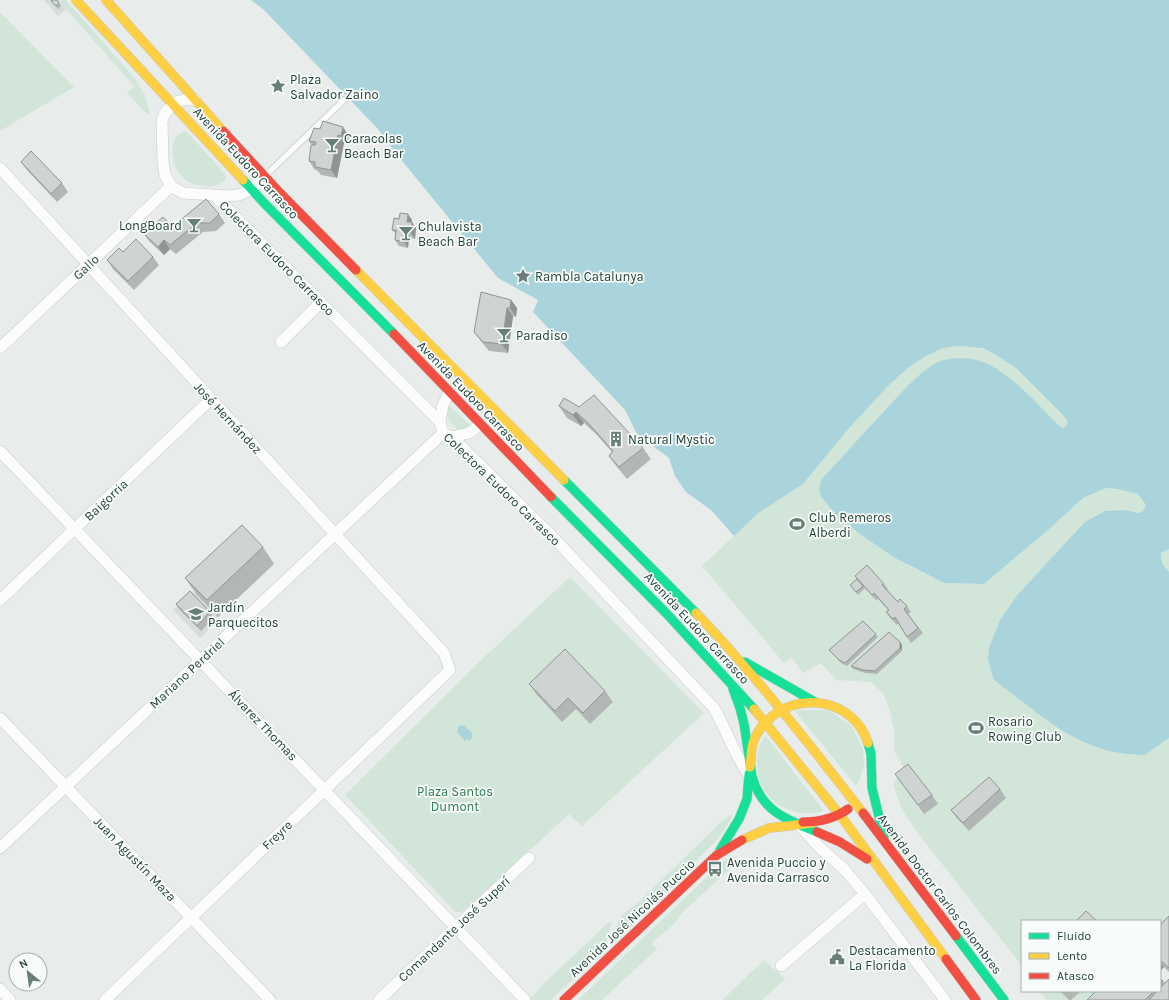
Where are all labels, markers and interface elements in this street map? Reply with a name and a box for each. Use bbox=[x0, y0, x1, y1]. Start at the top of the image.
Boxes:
place label: Plaza Salvador Zaino bbox=[290, 72, 379, 102]
place icon: Plaza Salvador Zaino bbox=[269, 77, 287, 95]
street label: Avenida Eudoro Carrasco bbox=[190, 104, 302, 222]
place label: Caracolas Beach Bar bbox=[344, 131, 404, 161]
bar icon: Caracolas Beach Bar bbox=[323, 136, 341, 154]
street label: Colectora Eudoro Carrasco bbox=[216, 197, 338, 319]
bar icon: LongBoard bbox=[185, 216, 203, 234]
place label: LongBoard bbox=[119, 218, 182, 233]
place label: Chulavista Beach Bar bbox=[418, 219, 482, 249]
bar icon: Chulavista Beach Bar bbox=[397, 224, 415, 242]
street label: Gallo bbox=[70, 251, 102, 283]
place icon: Rambla Catalunya bbox=[514, 267, 532, 285]
place label: Rambla Catalunya bbox=[535, 269, 644, 284]
bar icon: Paradiso bbox=[495, 326, 513, 344]
place label: Paradiso bbox=[516, 328, 568, 343]
street label: Avenida Eudoro Carrasco bbox=[414, 338, 528, 454]
street label: José Hernández bbox=[191, 379, 265, 457]
street label: Colectora Eudoro Carrasco bbox=[441, 429, 563, 549]
building icon: Natural Mystic bbox=[607, 430, 625, 448]
place label: Natural Mystic bbox=[628, 432, 715, 447]
street label: Baigorria bbox=[81, 476, 131, 524]
place label: Club Remeros Alberdi bbox=[809, 510, 892, 540]
sports icon: Club Remeros Alberdi bbox=[788, 515, 806, 533]
street label: Avenida Eudoro Carrasco bbox=[641, 569, 753, 687]
place label: Jardín Parquecitos bbox=[208, 600, 279, 631]
school or university icon: Jardín Parquecitos bbox=[187, 605, 205, 623]
street label: Mariano Perdriel bbox=[146, 634, 228, 712]
street label: Álvarez Thomas bbox=[225, 685, 302, 764]
place label: Rosario Rowing Club bbox=[988, 714, 1062, 744]
sports icon: Rosario Rowing Club bbox=[967, 719, 985, 737]
park label: Plaza Santos Dumont bbox=[417, 784, 493, 814]
street label: Avenida Doctor Carlos Colombres bbox=[875, 811, 1005, 977]
street label: Juan Agustín Maza bbox=[91, 814, 179, 904]
street label: Freyre bbox=[259, 817, 295, 853]
place label: Avenida Puccio y Avenida Carrasco bbox=[727, 855, 829, 885]
street label: Avenida José Nicolás Puccio bbox=[566, 856, 698, 980]
bus stop icon: Avenida Puccio y Avenida Carrasco bbox=[706, 860, 724, 878]
street label: Comandante José Superí bbox=[395, 873, 513, 985]
legend bbox=[1021, 920, 1161, 992]
text: Fluido bbox=[1057, 929, 1091, 943]
place label: Destacamento La Florida bbox=[849, 943, 936, 973]
public building icon: Destacamento La Florida bbox=[828, 948, 846, 966]
text: Lento bbox=[1057, 949, 1087, 963]
north arrow bbox=[8, 952, 48, 992]
text: N bbox=[17, 956, 30, 971]
text: Atasco bbox=[1057, 969, 1094, 983]

